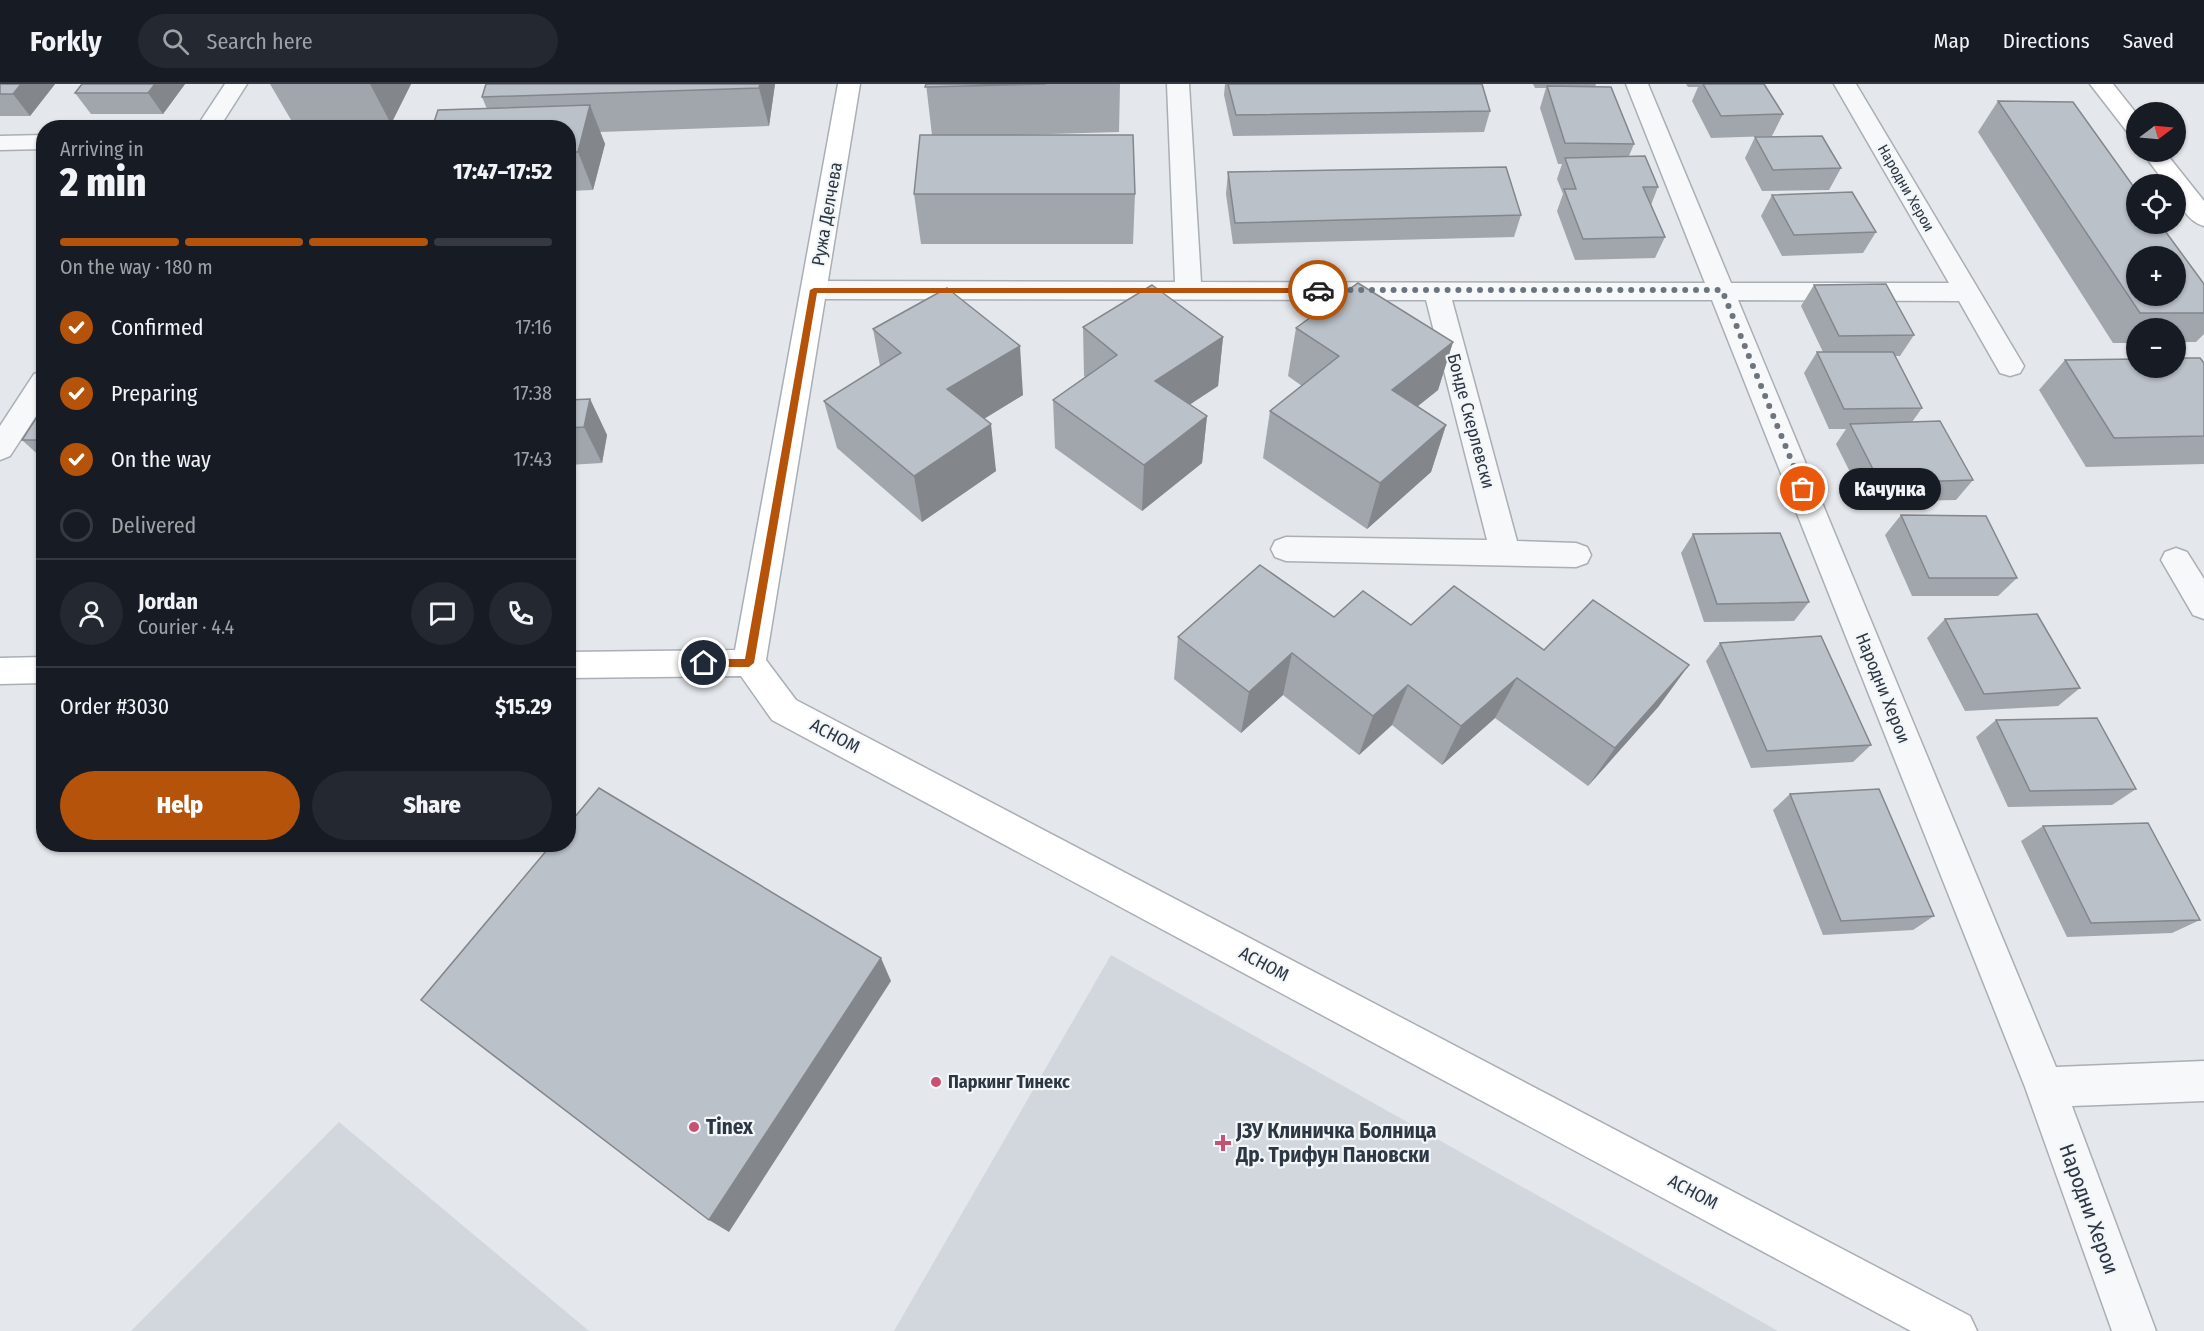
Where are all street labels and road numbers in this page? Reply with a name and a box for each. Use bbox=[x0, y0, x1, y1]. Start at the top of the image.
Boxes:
street label: Народни Херои bbox=[1874, 141, 1938, 235]
street label: Ружа Делчева bbox=[807, 160, 847, 268]
street label: Бонде Скерлевски bbox=[1442, 351, 1500, 491]
street label: Народни Херои bbox=[1851, 630, 1915, 746]
street label: АСНОМ bbox=[806, 714, 864, 758]
street label: АСНОМ bbox=[1235, 942, 1293, 986]
street label: Народни Херои bbox=[2053, 1140, 2125, 1278]
street label: АСНОМ bbox=[1664, 1170, 1722, 1214]

